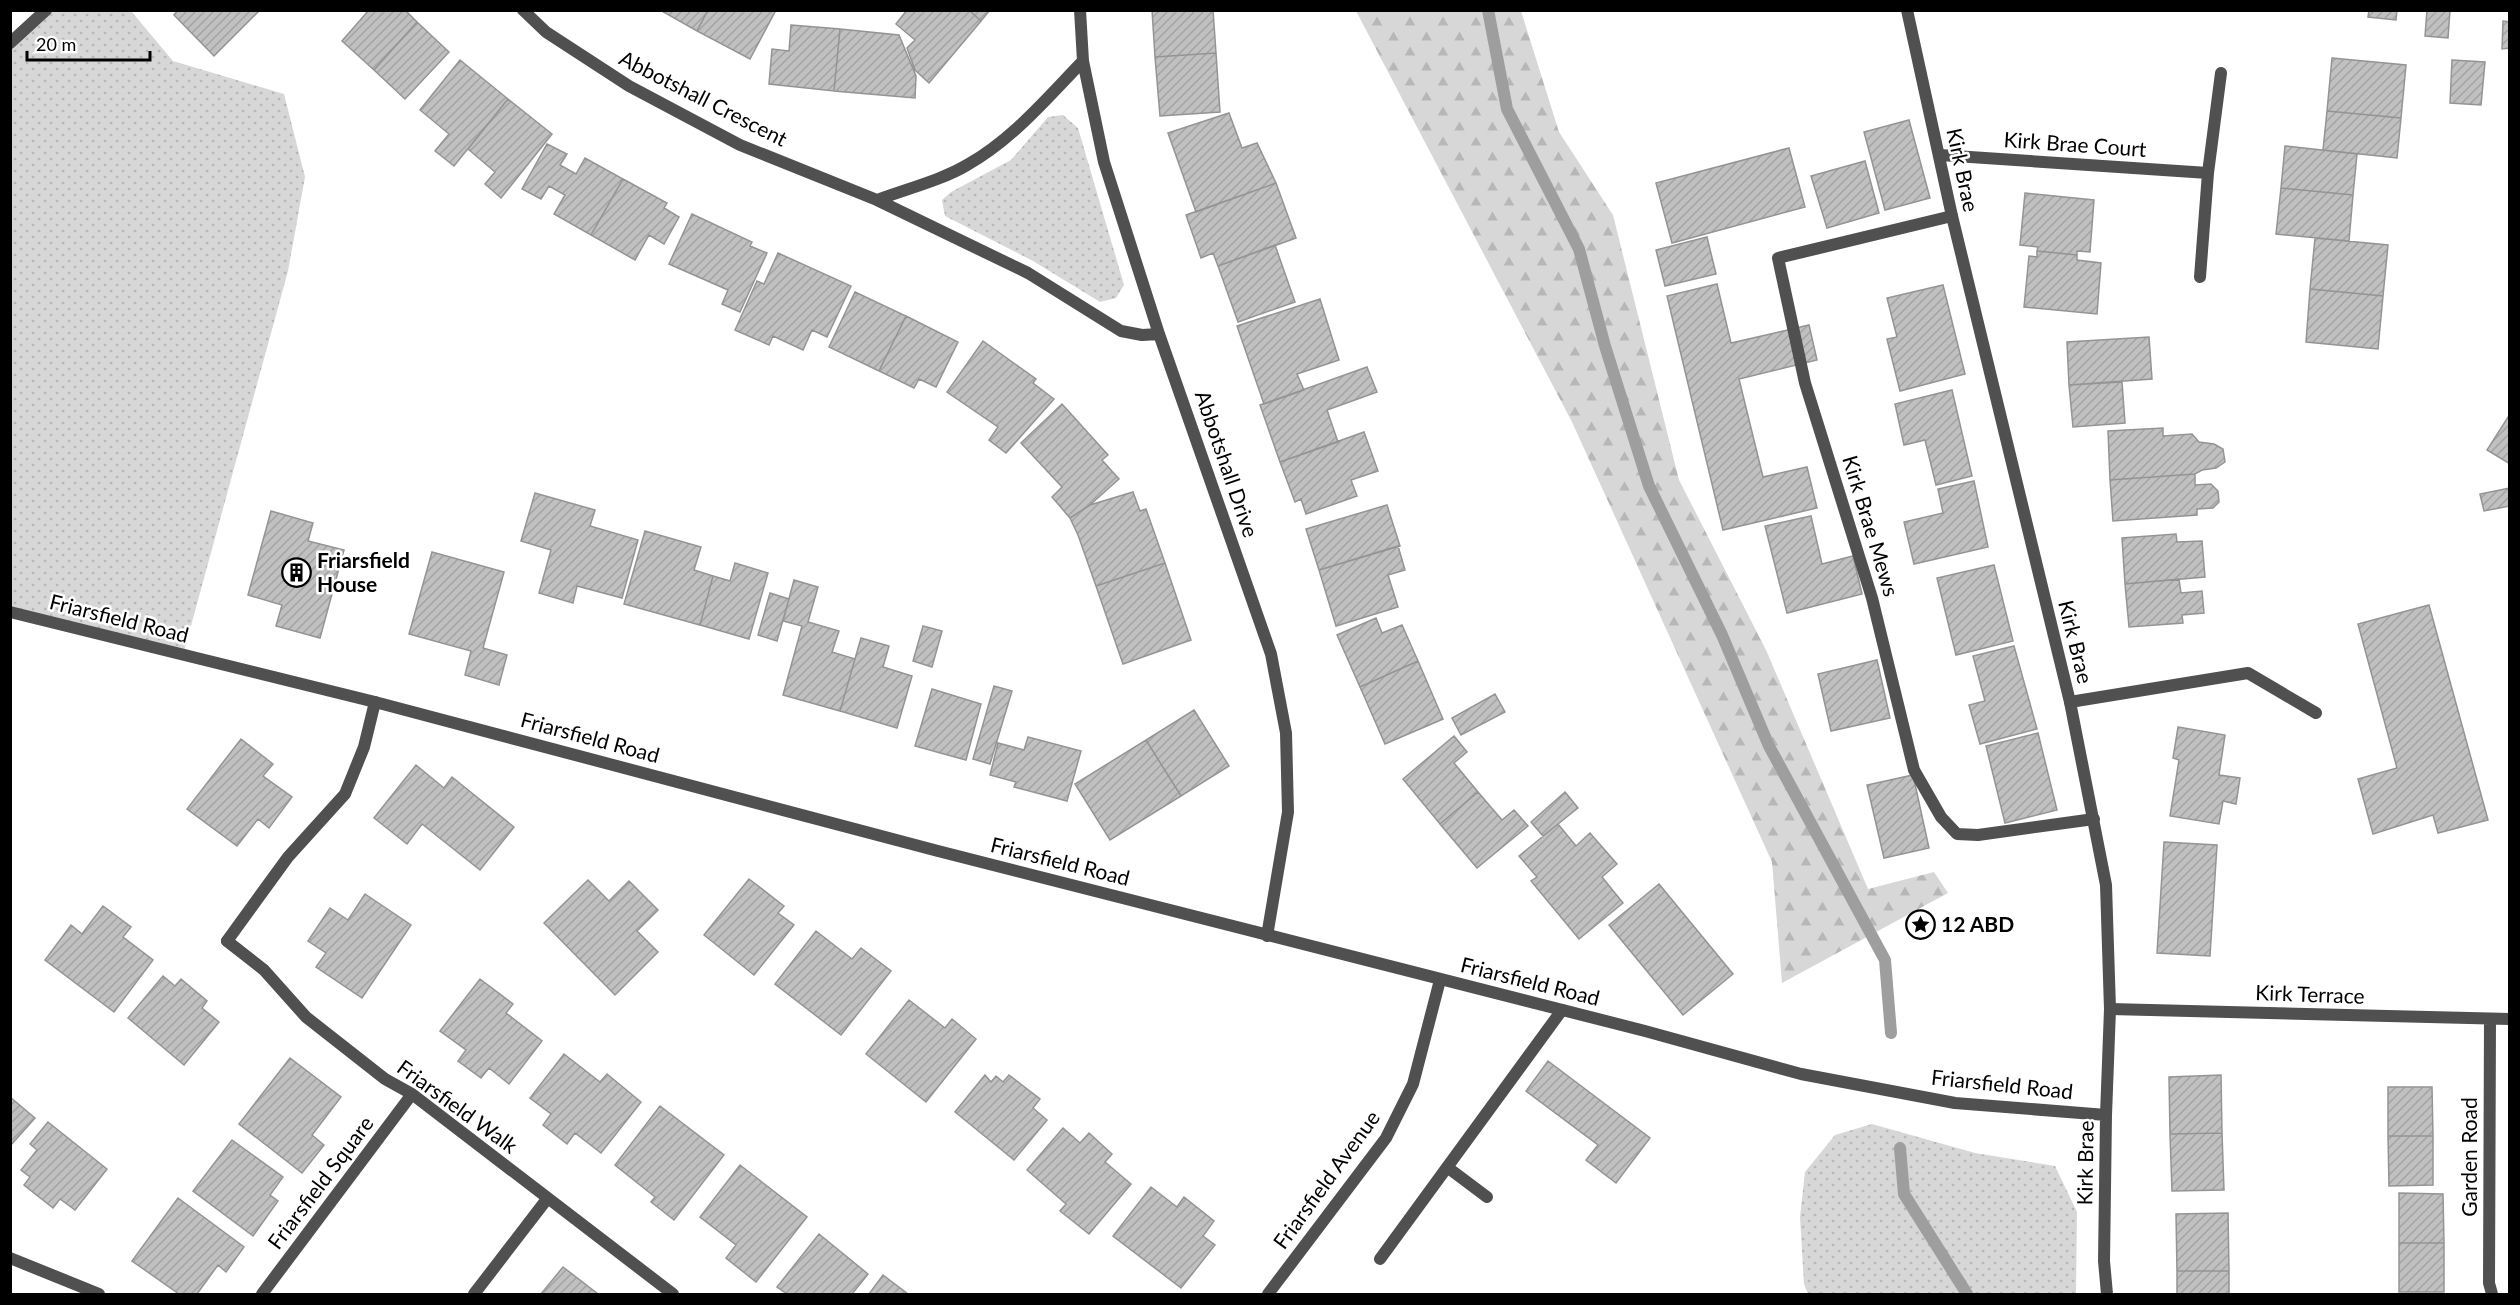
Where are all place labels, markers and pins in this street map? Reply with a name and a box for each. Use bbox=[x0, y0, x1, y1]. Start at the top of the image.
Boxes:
place label: Friarsfield House bbox=[317, 547, 410, 596]
building icon: Friarsfield House bbox=[280, 557, 312, 589]
place icon: 12 ABD bbox=[1904, 909, 1936, 941]
place label: 12 ABD bbox=[1941, 911, 2014, 936]

